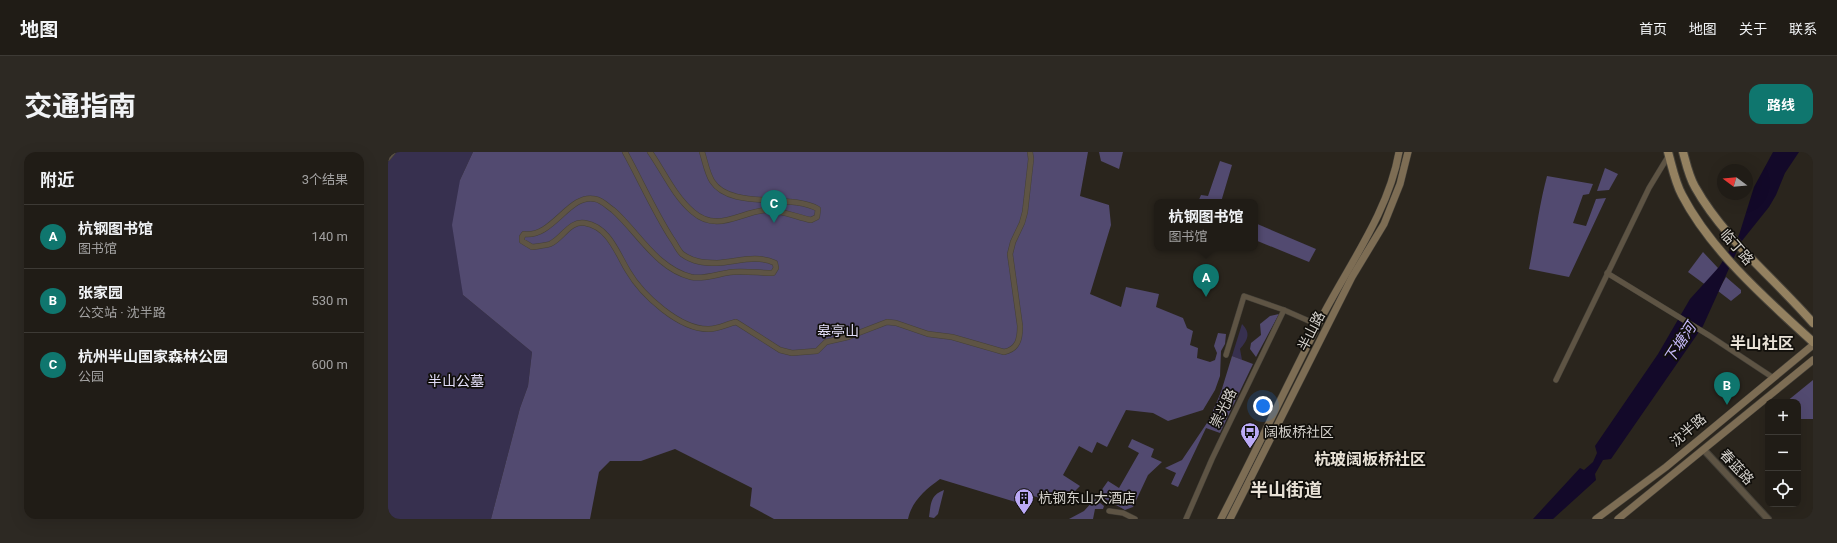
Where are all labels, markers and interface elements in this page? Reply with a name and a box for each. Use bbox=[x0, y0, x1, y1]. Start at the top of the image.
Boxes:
text: 地图 bbox=[20, 18, 58, 41]
text: 首页 bbox=[1639, 21, 1667, 37]
text: 地图 bbox=[1689, 21, 1717, 37]
text: 关于 bbox=[1739, 21, 1767, 37]
text: 联系 bbox=[1789, 21, 1817, 37]
button: 路线 bbox=[1749, 84, 1813, 124]
text: 交通指南 bbox=[24, 90, 136, 123]
north arrow bbox=[1717, 164, 1753, 200]
text: 附近 bbox=[40, 170, 74, 190]
text: 3个结果 bbox=[302, 172, 348, 187]
pin: C bbox=[761, 190, 787, 223]
popup bbox=[1154, 199, 1258, 251]
text: 杭钢图书馆 bbox=[1168, 208, 1244, 226]
text: 杭钢图书馆 bbox=[78, 220, 153, 238]
street label: 临丁路 bbox=[1717, 226, 1757, 268]
text: A bbox=[49, 229, 57, 244]
text: 140 m bbox=[311, 229, 348, 244]
text: 图书馆 bbox=[1168, 229, 1208, 244]
text: 图书馆 bbox=[78, 241, 117, 256]
pin: A bbox=[1193, 264, 1219, 297]
text: 张家园 bbox=[78, 284, 123, 302]
text: B bbox=[49, 293, 57, 308]
text: 530 m bbox=[311, 293, 348, 308]
text: 公交站 · 沈半路 bbox=[78, 305, 166, 320]
street label: 半山路 bbox=[1294, 309, 1328, 353]
water label: 下塘河 bbox=[1660, 317, 1701, 367]
park label: 皋亭山 bbox=[817, 323, 859, 339]
district label: 半山社区 bbox=[1730, 334, 1794, 353]
text: 杭州半山国家森林公园 bbox=[78, 348, 228, 366]
text: C bbox=[49, 357, 57, 372]
text: 600 m bbox=[311, 357, 348, 372]
text: 公园 bbox=[78, 369, 104, 384]
pin: B bbox=[1714, 372, 1740, 405]
park label: 半山公墓 bbox=[428, 373, 484, 389]
street label: 崇光路 bbox=[1207, 386, 1239, 430]
your location bbox=[1253, 396, 1273, 416]
map controls bbox=[1765, 399, 1801, 507]
button: + bbox=[1765, 399, 1801, 435]
street label: 沈半路 bbox=[1667, 410, 1709, 450]
bus stop icon: 阔板桥社区 bbox=[1239, 421, 1261, 449]
place label: 阔板桥社区 bbox=[1264, 424, 1334, 440]
button: − bbox=[1765, 435, 1801, 471]
street label: 春蓝路 bbox=[1717, 446, 1757, 488]
district label: 杭玻阔板桥社区 bbox=[1314, 450, 1426, 469]
button: locate bbox=[1765, 471, 1801, 507]
district label: 半山街道 bbox=[1250, 479, 1322, 500]
building icon: 杭钢东山大酒店 bbox=[1013, 487, 1035, 515]
place label: 杭钢东山大酒店 bbox=[1038, 490, 1136, 506]

